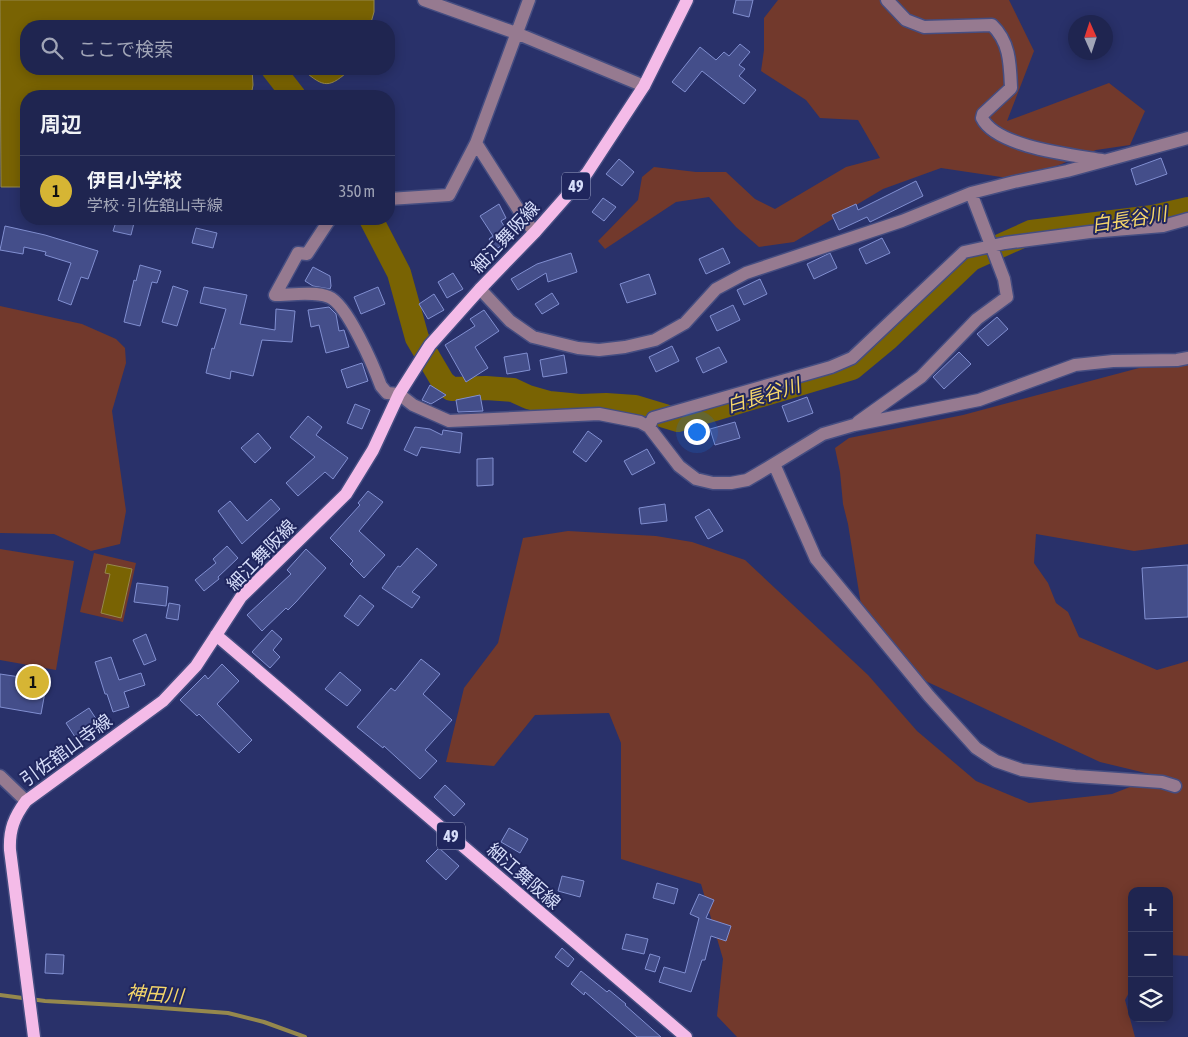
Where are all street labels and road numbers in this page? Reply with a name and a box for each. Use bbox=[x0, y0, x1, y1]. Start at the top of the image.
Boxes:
road number: 49 bbox=[562, 172, 590, 200]
street label: 細江舞阪線 bbox=[467, 197, 543, 277]
street label: 細江舞阪線 bbox=[222, 515, 300, 595]
street label: 引佐舘山寺線 bbox=[16, 710, 116, 790]
road number: 49 bbox=[437, 822, 465, 849]
street label: 細江舞阪線 bbox=[483, 839, 565, 913]

